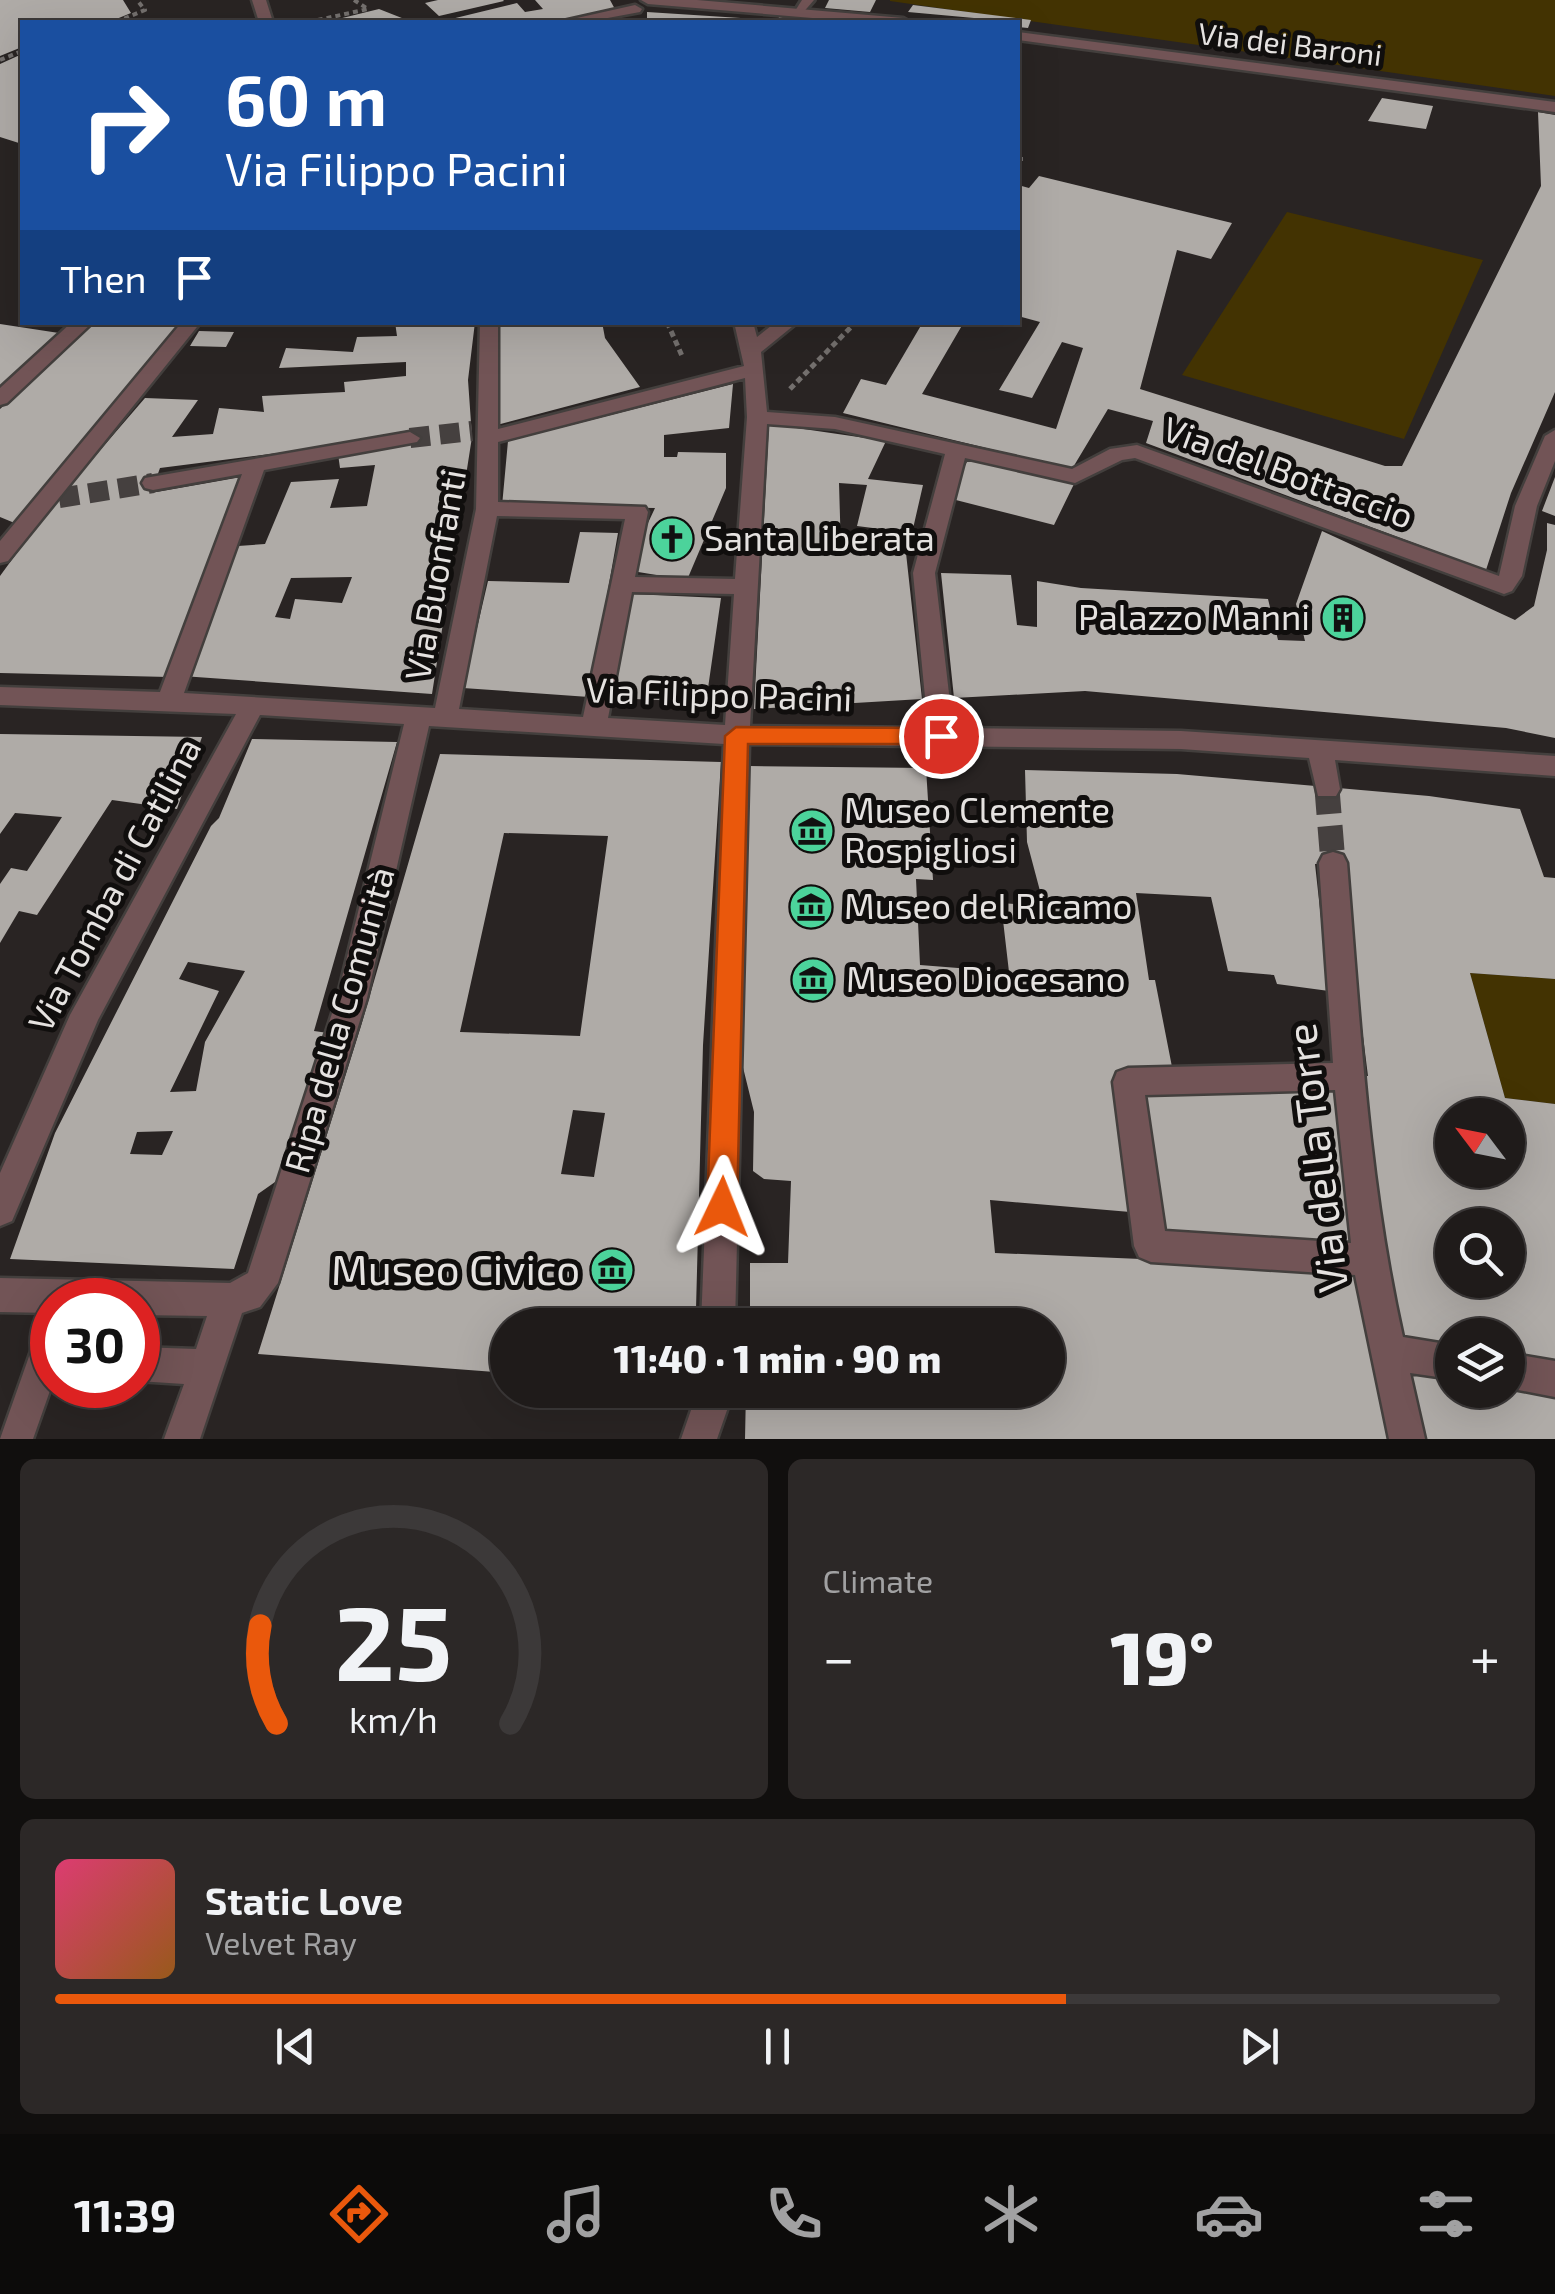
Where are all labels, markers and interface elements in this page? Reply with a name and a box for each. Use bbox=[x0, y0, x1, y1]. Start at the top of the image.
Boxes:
street label: Via dei Baroni bbox=[1196, 14, 1384, 72]
text: 60 m bbox=[225, 56, 387, 140]
icon: right bbox=[60, 60, 190, 190]
text: Via Filippo Pacini bbox=[225, 141, 568, 195]
icon: arrive bbox=[167, 250, 222, 305]
text: Then bbox=[60, 255, 147, 301]
street label: Via del Bottaccio bbox=[1158, 406, 1420, 536]
street label: Via Buonfanti bbox=[395, 466, 473, 684]
church icon: Santa Liberata bbox=[649, 516, 695, 562]
place label: Santa Liberata bbox=[704, 516, 935, 558]
place label: Palazzo Manni bbox=[1078, 595, 1310, 637]
building icon: Palazzo Manni bbox=[1320, 595, 1366, 641]
street label: Via Filippo Pacini bbox=[585, 667, 853, 719]
pin bbox=[899, 694, 984, 779]
icon: arrive bbox=[914, 709, 969, 764]
street label: Via Tomba di Catilina bbox=[18, 730, 208, 1038]
place label: Museo Clemente Rospigliosi bbox=[844, 788, 1110, 870]
museum icon: Museo Clemente Rospigliosi bbox=[789, 808, 835, 854]
street label: Ripa della Comunità bbox=[274, 862, 402, 1177]
museum icon: Museo del Ricamo bbox=[788, 884, 834, 930]
place label: Museo del Ricamo bbox=[844, 884, 1132, 926]
museum icon: Museo Diocesano bbox=[790, 957, 836, 1003]
place label: Museo Diocesano bbox=[846, 957, 1126, 999]
street label: Via della Torre bbox=[1274, 1021, 1356, 1296]
north arrow bbox=[1435, 1098, 1525, 1188]
map controls bbox=[1435, 1098, 1525, 1408]
position arrow bbox=[670, 1155, 774, 1259]
button: search bbox=[1435, 1208, 1525, 1298]
place label: Museo Civico bbox=[331, 1243, 580, 1293]
museum icon: Museo Civico bbox=[589, 1247, 635, 1293]
speed limit sign: 30 bbox=[30, 1278, 160, 1408]
button: layers bbox=[1435, 1318, 1525, 1408]
text: 11:40 · 1 min · 90 m bbox=[614, 1335, 941, 1381]
text: Climate bbox=[823, 1561, 933, 1599]
text: 25 bbox=[335, 1577, 453, 1702]
text: 19° bbox=[1110, 1610, 1214, 1700]
text: − bbox=[823, 1623, 855, 1689]
text: + bbox=[1470, 1623, 1500, 1689]
text: km/h bbox=[349, 1697, 438, 1740]
text: Static Love bbox=[205, 1877, 403, 1923]
text: Velvet Ray bbox=[205, 1923, 357, 1961]
icon: previous bbox=[268, 2019, 323, 2074]
icon: pause bbox=[750, 2019, 805, 2074]
icon: next bbox=[1232, 2019, 1287, 2074]
icon: directions bbox=[324, 2179, 394, 2249]
icon: music bbox=[541, 2179, 611, 2249]
icon: phone bbox=[759, 2179, 829, 2249]
icon: climate bbox=[976, 2179, 1046, 2249]
icon: car bbox=[1194, 2179, 1264, 2249]
icon: filters bbox=[1411, 2179, 1481, 2249]
text: 11:39 bbox=[74, 2187, 176, 2241]

